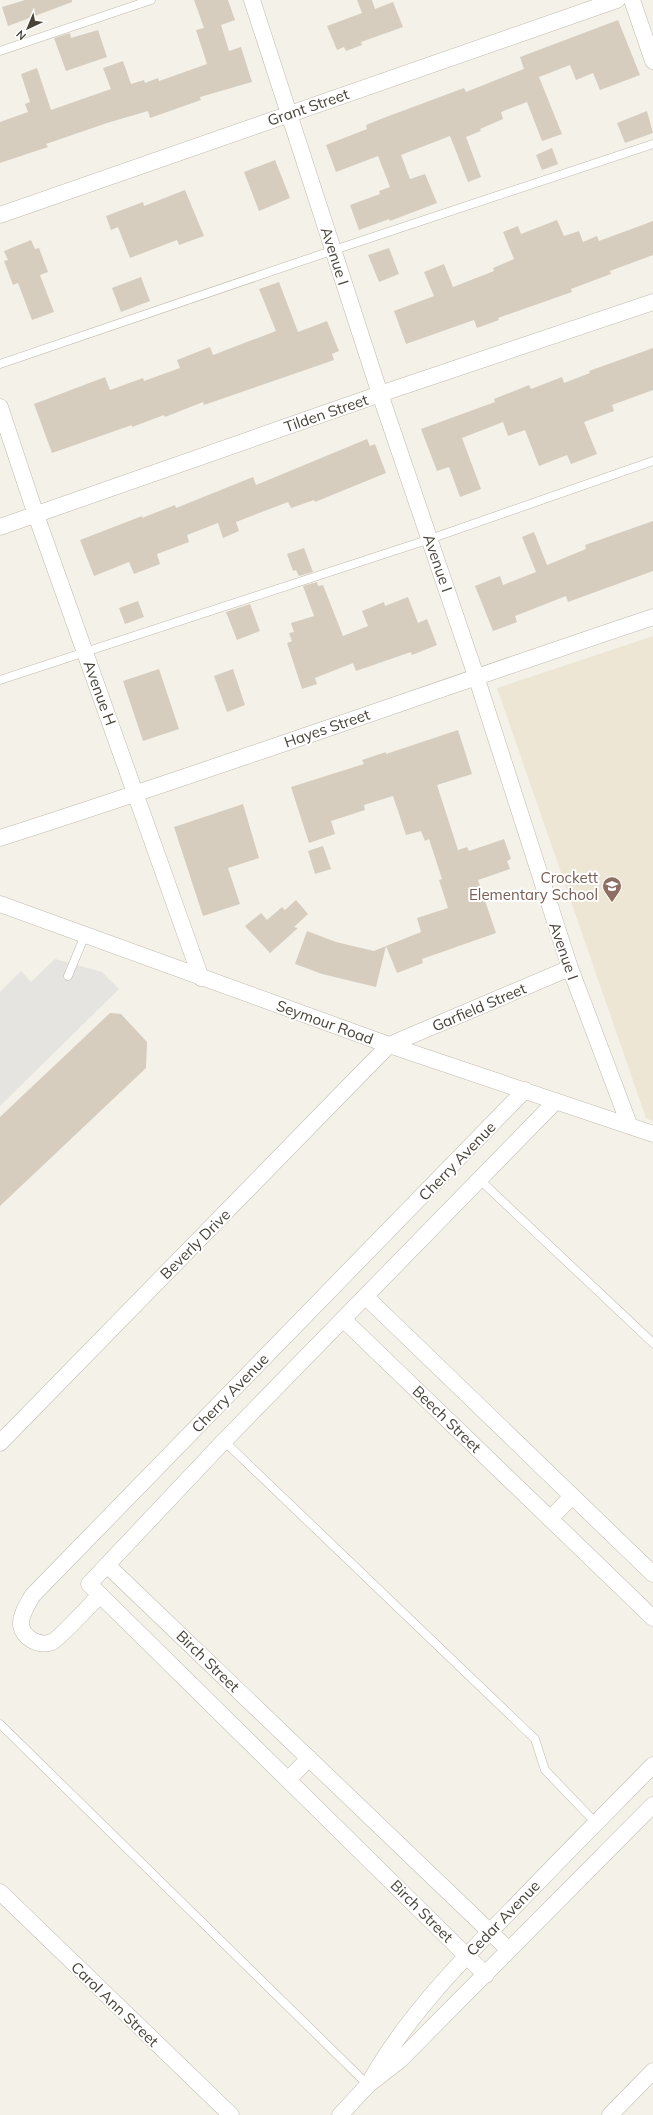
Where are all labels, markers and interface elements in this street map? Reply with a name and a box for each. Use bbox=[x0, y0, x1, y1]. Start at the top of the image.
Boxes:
north arrow bbox=[8, 8, 48, 48]
text: N bbox=[13, 27, 29, 43]
street label: Grant Street bbox=[265, 84, 351, 130]
street label: Avenue I bbox=[317, 225, 353, 287]
street label: Tilden Street bbox=[282, 390, 370, 436]
street label: Avenue I bbox=[419, 532, 457, 594]
street label: Avenue H bbox=[80, 658, 120, 728]
street label: Hayes Street bbox=[282, 704, 372, 752]
place label: Crockett Elementary School bbox=[469, 868, 598, 904]
school or university icon: Crockett Elementary School bbox=[601, 875, 623, 903]
street label: Avenue I bbox=[545, 920, 583, 982]
street label: Garfield Street bbox=[429, 979, 529, 1035]
street label: Seymour Road bbox=[274, 996, 376, 1048]
street label: Cherry Avenue bbox=[414, 1117, 500, 1205]
street label: Beverly Drive bbox=[156, 1205, 234, 1283]
street label: Cherry Avenue bbox=[187, 1349, 273, 1437]
street label: Beech Street bbox=[409, 1382, 485, 1456]
street label: Birch Street bbox=[172, 1626, 244, 1696]
street label: Birch Street bbox=[387, 1876, 457, 1946]
street label: Cedar Avenue bbox=[462, 1876, 544, 1960]
street label: Carol Ann Street bbox=[67, 1957, 163, 2051]

